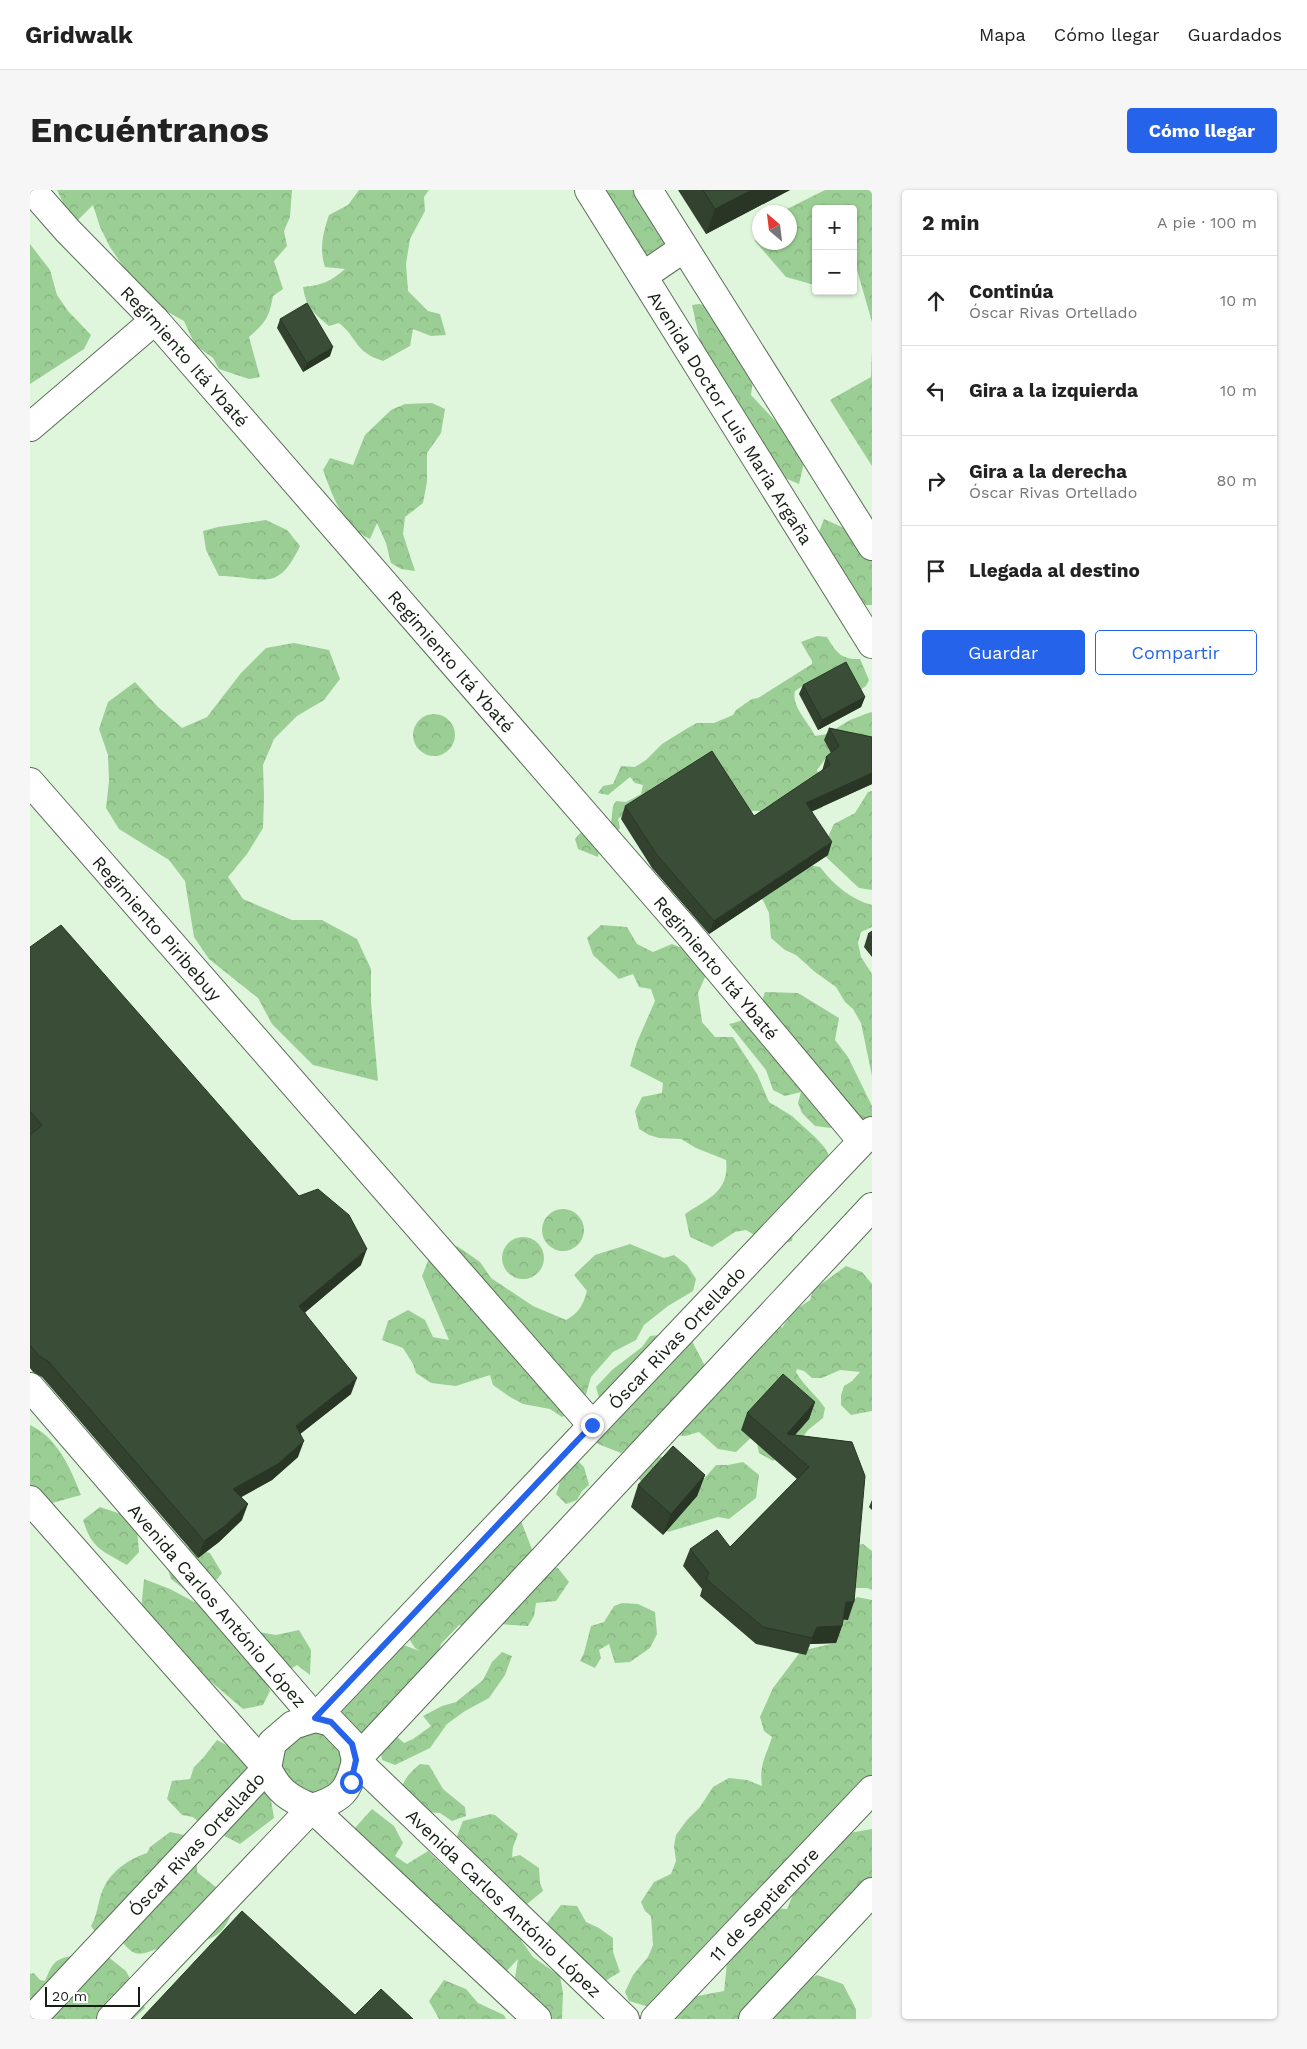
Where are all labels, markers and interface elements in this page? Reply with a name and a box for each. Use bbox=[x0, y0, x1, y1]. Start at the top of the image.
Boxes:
text: Gridwalk bbox=[25, 21, 133, 49]
text: Mapa bbox=[979, 24, 1026, 45]
text: Cómo llegar bbox=[1054, 24, 1160, 45]
text: Guardados bbox=[1188, 24, 1282, 45]
button: Cómo llegar bbox=[1127, 108, 1277, 153]
text: Encuéntranos bbox=[30, 109, 269, 151]
north arrow bbox=[752, 205, 797, 250]
map controls bbox=[812, 205, 857, 295]
button: + bbox=[812, 205, 857, 250]
text: 2 min bbox=[922, 210, 979, 235]
text: A pie · 100 m bbox=[1157, 213, 1257, 232]
button: − bbox=[812, 250, 857, 295]
text: Continúa bbox=[969, 280, 1053, 303]
street label: Regimiento Itá Ybaté bbox=[117, 281, 253, 431]
street label: Avenida Doctor Luis Maria Argaña bbox=[644, 287, 818, 548]
icon: ahead bbox=[922, 287, 950, 315]
text: 10 m bbox=[1220, 291, 1257, 310]
text: Óscar Rivas Ortellado bbox=[969, 303, 1137, 322]
icon: left bbox=[922, 377, 950, 405]
text: Gira a la izquierda bbox=[969, 379, 1138, 402]
text: 10 m bbox=[1220, 381, 1257, 400]
text: Gira a la derecha bbox=[969, 460, 1127, 483]
icon: right bbox=[922, 467, 950, 495]
text: 80 m bbox=[1216, 471, 1257, 490]
text: Óscar Rivas Ortellado bbox=[969, 483, 1137, 502]
icon: arrive bbox=[922, 557, 950, 585]
text: Llegada al destino bbox=[969, 559, 1140, 582]
street label: Regimiento Itá Ybaté bbox=[384, 586, 519, 737]
button: Guardar bbox=[922, 630, 1085, 675]
button: Compartir bbox=[1095, 630, 1257, 675]
street label: Regimiento Piribebuy bbox=[89, 851, 227, 1005]
street label: Regimiento Itá Ybaté bbox=[650, 891, 783, 1044]
street label: Óscar Rivas Ortellado bbox=[603, 1261, 749, 1413]
route end bbox=[581, 1414, 604, 1437]
street label: Avenida Carlos António López bbox=[124, 1499, 311, 1711]
street label: Óscar Rivas Ortellado bbox=[124, 1767, 268, 1920]
route start bbox=[340, 1771, 363, 1794]
street label: Avenida Carlos António López bbox=[403, 1804, 606, 2001]
street label: 11 de Septiembre bbox=[705, 1843, 823, 1966]
scale bar bbox=[45, 1984, 140, 2007]
text: 20 m bbox=[52, 1988, 87, 2004]

